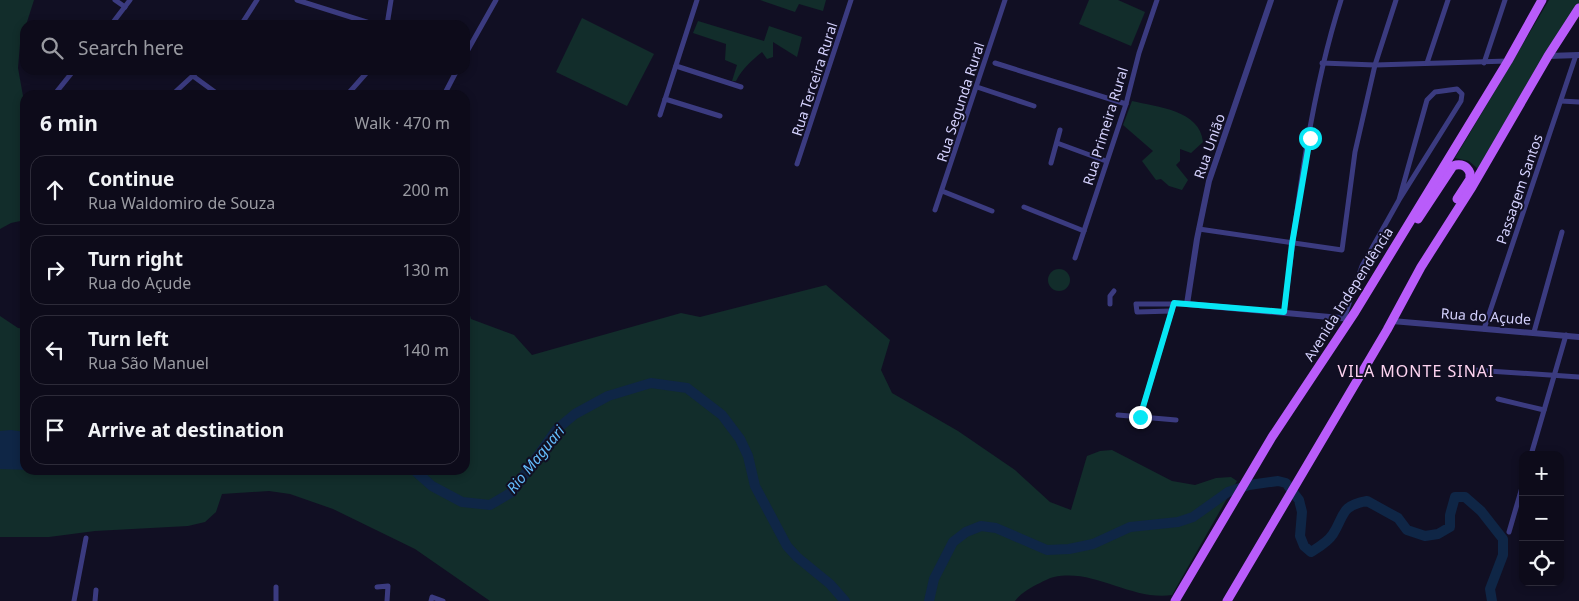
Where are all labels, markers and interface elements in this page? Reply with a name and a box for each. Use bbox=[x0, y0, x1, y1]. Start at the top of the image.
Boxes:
search box bbox=[20, 20, 470, 75]
street label: Rua Terceira Rural bbox=[787, 20, 841, 138]
icon: search bbox=[38, 34, 66, 62]
text: Search here bbox=[78, 35, 184, 61]
street label: Rua Segunda Rural bbox=[932, 40, 988, 164]
street label: Rua Primeira Rural bbox=[1078, 65, 1132, 187]
text: 6 min bbox=[40, 109, 98, 137]
street label: Rua União bbox=[1189, 111, 1229, 181]
text: Walk · 470 m bbox=[355, 112, 450, 134]
route start bbox=[1299, 127, 1322, 150]
street label: Passagem Santos bbox=[1491, 131, 1547, 247]
text: Continue bbox=[88, 166, 174, 192]
icon: ahead bbox=[41, 176, 69, 204]
text: 200 m bbox=[402, 179, 449, 201]
text: Rua Waldomiro de Souza bbox=[88, 192, 275, 214]
street label: Avenida Independência bbox=[1299, 223, 1397, 365]
text: Turn right bbox=[88, 246, 183, 272]
icon: right bbox=[41, 256, 69, 284]
text: 130 m bbox=[402, 259, 449, 281]
text: Rua do Açude bbox=[88, 272, 191, 294]
street label: Rua do Açude bbox=[1440, 303, 1532, 329]
text: Turn left bbox=[88, 326, 169, 352]
icon: left bbox=[41, 336, 69, 364]
text: 140 m bbox=[402, 339, 449, 361]
text: Rua São Manuel bbox=[88, 352, 209, 374]
district label: VILA MONTE SINAI bbox=[1338, 360, 1494, 382]
route end bbox=[1129, 406, 1152, 429]
icon: arrive bbox=[41, 416, 69, 444]
text: Arrive at destination bbox=[88, 417, 284, 443]
water label: Rio Maguari bbox=[502, 420, 569, 497]
map controls bbox=[1519, 451, 1564, 586]
button: + bbox=[1519, 451, 1564, 496]
button: − bbox=[1519, 496, 1564, 541]
button: locate bbox=[1519, 541, 1564, 586]

